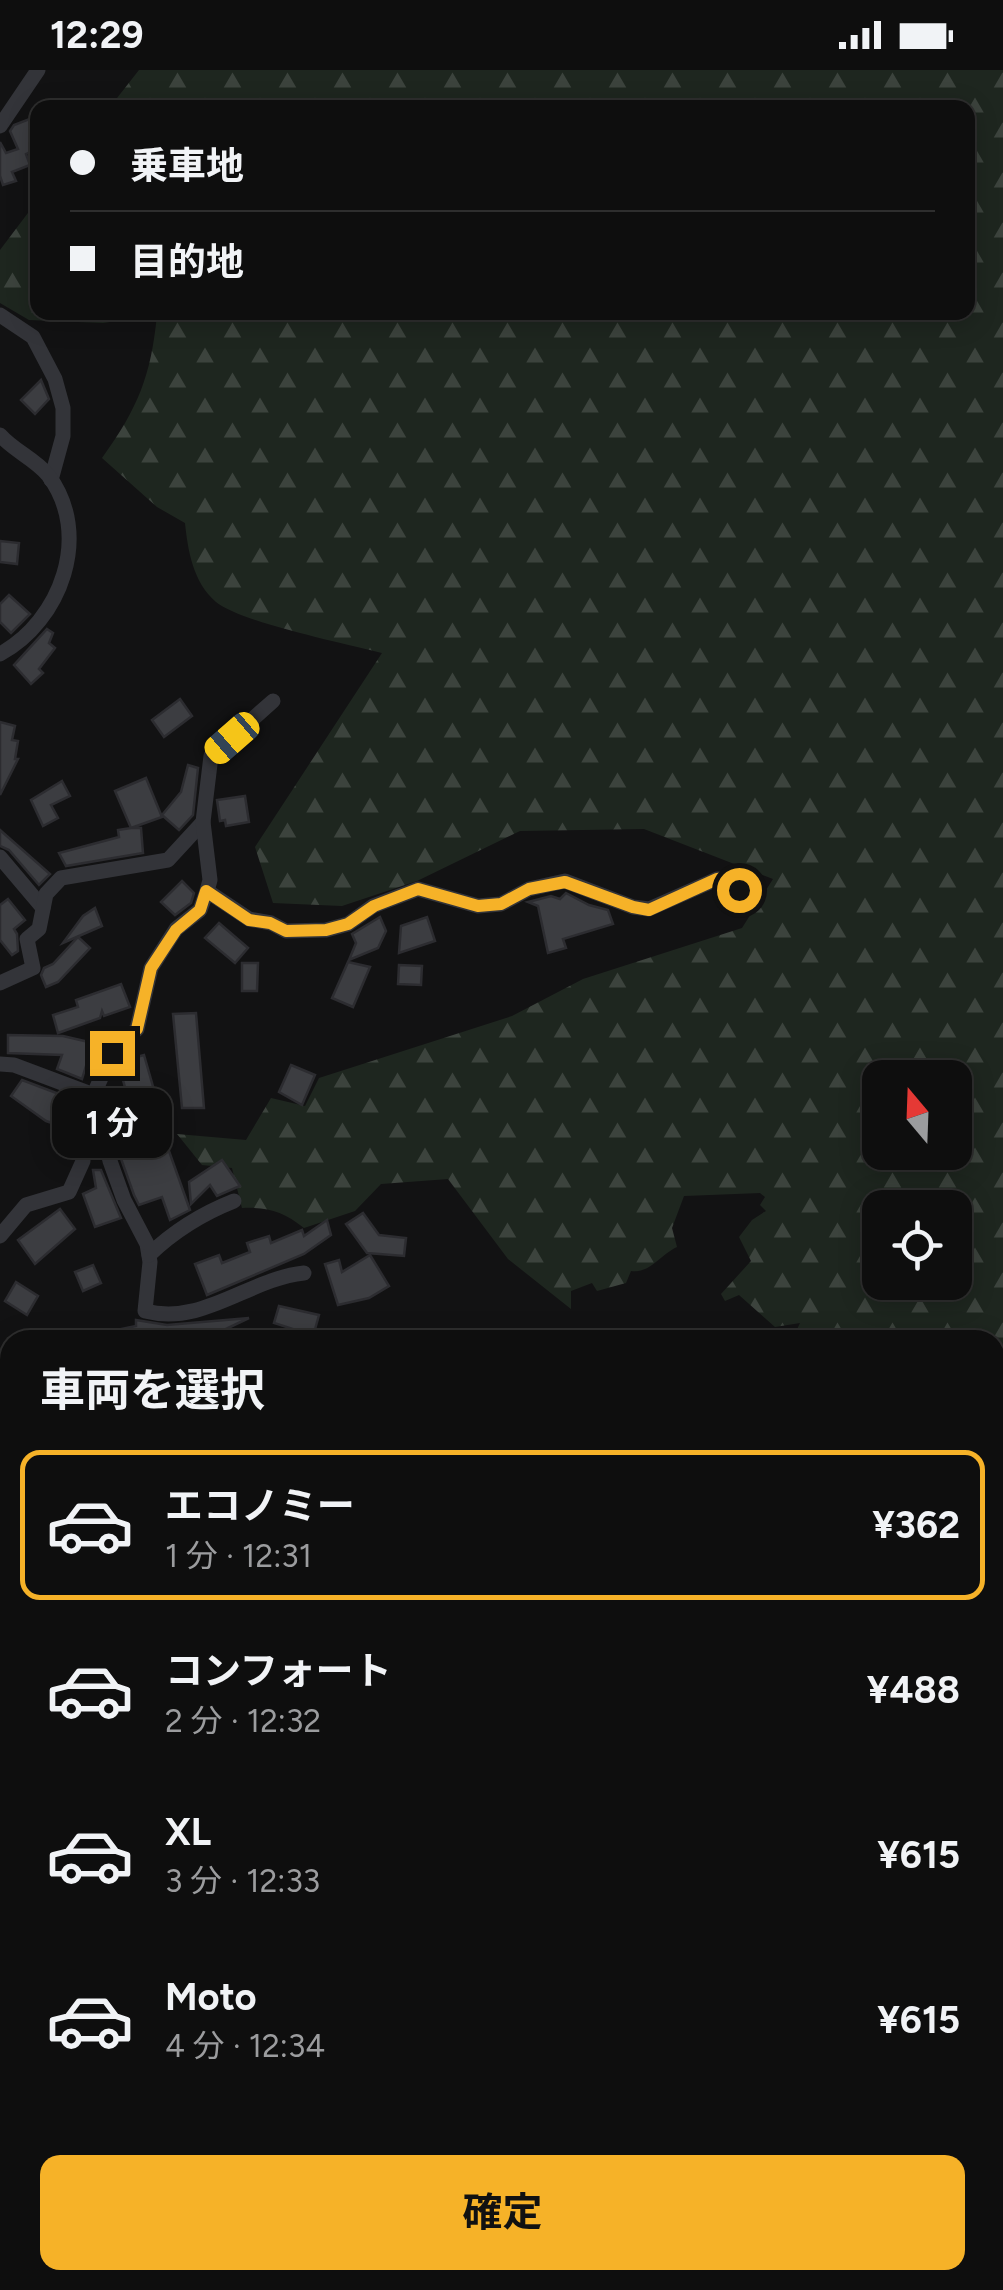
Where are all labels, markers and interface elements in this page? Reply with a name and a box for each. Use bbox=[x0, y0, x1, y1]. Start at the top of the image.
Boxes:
text: 12:29 bbox=[50, 12, 144, 58]
text: 乗車地 bbox=[130, 143, 244, 189]
text: 目的地 bbox=[130, 239, 244, 285]
car bbox=[200, 707, 264, 769]
route start bbox=[717, 868, 762, 913]
route end bbox=[90, 1031, 135, 1076]
north arrow bbox=[862, 1060, 972, 1170]
map controls bbox=[862, 1060, 972, 1300]
callout: 1 分 bbox=[52, 1088, 172, 1158]
text: 1 分 bbox=[85, 1104, 139, 1142]
button: locate bbox=[862, 1190, 972, 1300]
text: 車両を選択 bbox=[40, 1363, 265, 1417]
icon: car bbox=[45, 1480, 135, 1570]
text: エコノミー bbox=[165, 1483, 355, 1529]
text: ¥362 bbox=[872, 1502, 960, 1548]
text: 1 分 · 12:31 bbox=[165, 1537, 312, 1575]
icon: car bbox=[45, 1645, 135, 1735]
text: コンフォート bbox=[165, 1648, 392, 1694]
text: ¥488 bbox=[867, 1667, 960, 1713]
text: 2 分 · 12:32 bbox=[165, 1702, 321, 1740]
text: XL bbox=[165, 1809, 211, 1855]
icon: car bbox=[45, 1810, 135, 1900]
text: ¥615 bbox=[877, 1832, 960, 1878]
text: 3 分 · 12:33 bbox=[165, 1862, 320, 1900]
text: Moto bbox=[165, 1974, 257, 2020]
icon: car bbox=[45, 1975, 135, 2065]
text: ¥615 bbox=[877, 1997, 960, 2043]
text: 4 分 · 12:34 bbox=[165, 2027, 325, 2065]
button: 確定 bbox=[40, 2155, 965, 2270]

